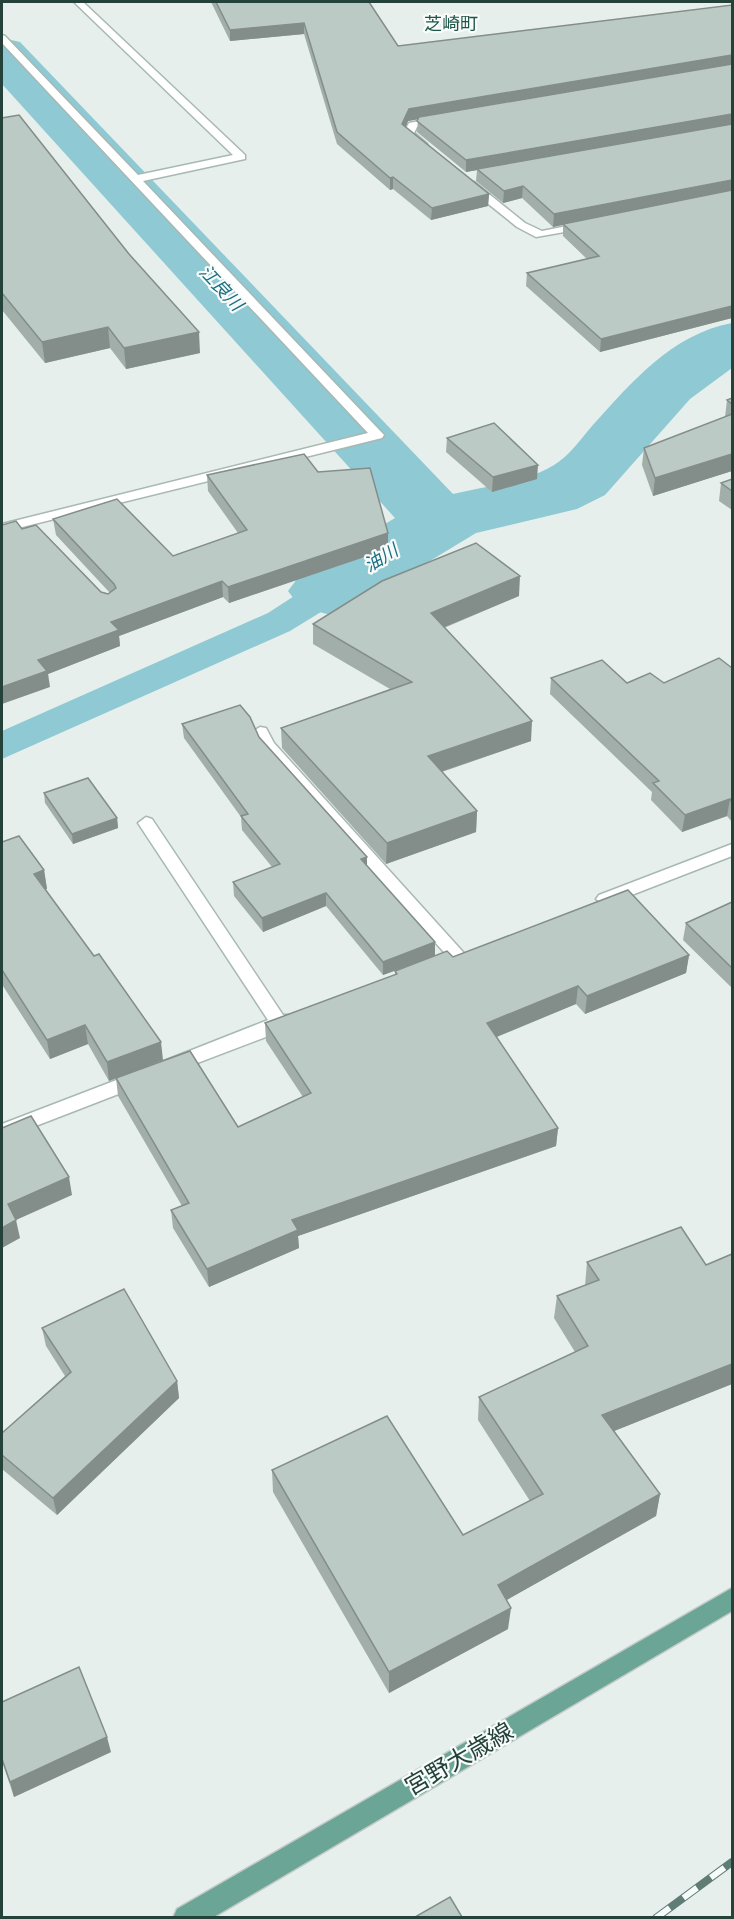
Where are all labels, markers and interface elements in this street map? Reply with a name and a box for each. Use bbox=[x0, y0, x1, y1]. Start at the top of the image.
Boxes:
district label: 芝崎町 bbox=[424, 12, 478, 37]
water label: 江良川 bbox=[193, 260, 250, 318]
water label: 油川 bbox=[359, 537, 405, 578]
street label: 宮野大歳線 bbox=[399, 1714, 520, 1805]

